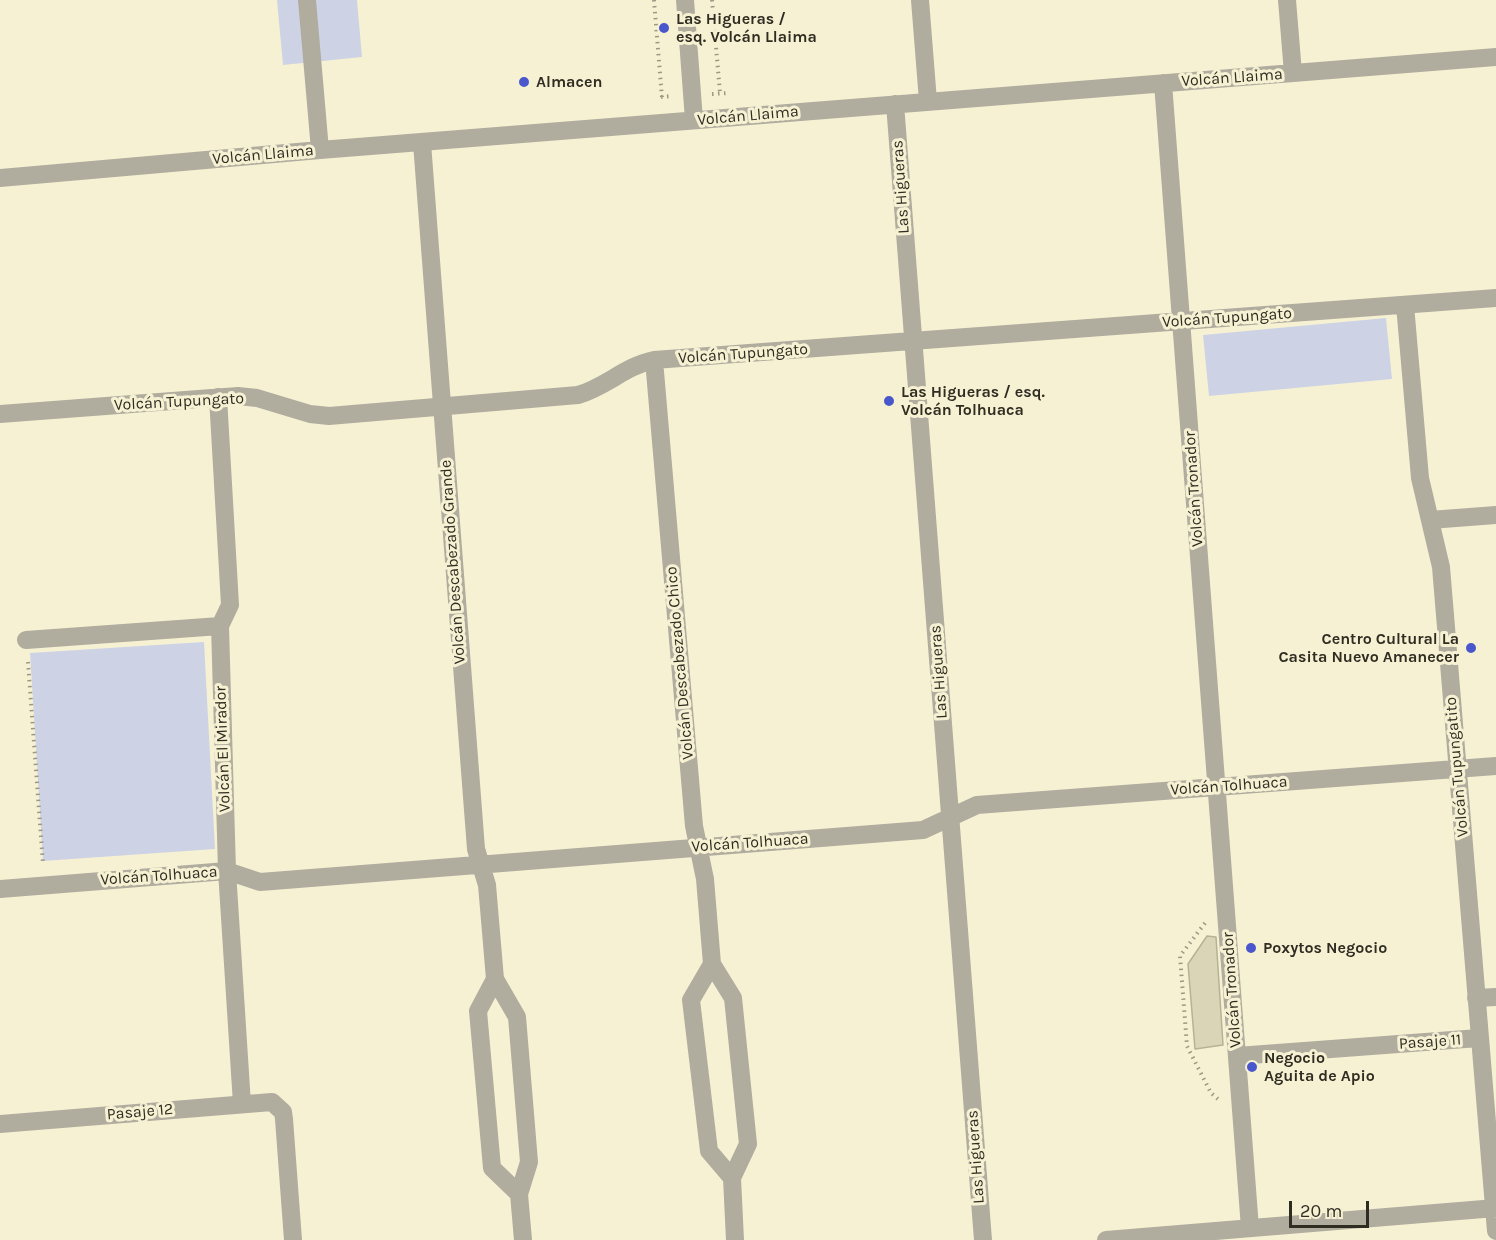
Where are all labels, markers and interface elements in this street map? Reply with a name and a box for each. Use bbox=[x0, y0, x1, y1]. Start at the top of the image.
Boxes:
place label: Las Higueras / esq. Volcán Llaima bbox=[676, 9, 817, 47]
marker: Las Higueras / esq. Volcán Llaima bbox=[657, 21, 671, 35]
street label: Volcán Llaima bbox=[1181, 65, 1283, 91]
place label: Almacen bbox=[536, 72, 602, 92]
marker: Almacen bbox=[517, 75, 531, 89]
street label: Volcán Llaima bbox=[697, 102, 799, 130]
street label: Las Higueras bbox=[888, 139, 914, 235]
street label: Volcán Llaima bbox=[212, 141, 314, 169]
street label: Volcán Tupungato bbox=[1161, 304, 1293, 332]
street label: Volcán Tupungato bbox=[677, 340, 809, 368]
place label: Las Higueras / esq. Volcán Tolhuaca bbox=[901, 382, 1045, 420]
street label: Volcán Tupungato bbox=[114, 389, 244, 415]
marker: Las Higueras / esq. Volcán Tolhuaca bbox=[882, 394, 896, 408]
street label: Volcán Tronador bbox=[1180, 430, 1208, 548]
street label: Volcán Descabezado Grande bbox=[436, 459, 470, 665]
street label: Volcán Descabezado Chico bbox=[662, 566, 698, 760]
street label: Las Higueras bbox=[926, 624, 952, 720]
place label: Centro Cultural La Casita Nuevo Amanecer bbox=[1278, 629, 1459, 667]
marker: Centro Cultural La Casita Nuevo Amanecer bbox=[1464, 641, 1478, 655]
street label: Volcán El Mirador bbox=[211, 685, 235, 813]
street label: Volcán Tupungatito bbox=[1441, 696, 1473, 838]
street label: Volcán Tolhuaca bbox=[1170, 772, 1288, 800]
street label: Volcán Tolhuaca bbox=[691, 829, 809, 857]
street label: Volcán Tolhuaca bbox=[100, 862, 218, 890]
street label: Volcán Tronador bbox=[1218, 931, 1246, 1049]
place label: Poxytos Negocio bbox=[1263, 938, 1387, 958]
marker: Poxytos Negocio bbox=[1244, 941, 1258, 955]
street label: Pasaje 11 bbox=[1398, 1030, 1462, 1054]
place label: Negocio Aguita de Apio bbox=[1264, 1048, 1375, 1086]
marker: Negocio Aguita de Apio bbox=[1245, 1060, 1259, 1074]
street label: Pasaje 12 bbox=[106, 1100, 174, 1124]
street label: Las Higueras bbox=[963, 1109, 989, 1205]
scale bar bbox=[1292, 1189, 1372, 1227]
text: 20 m bbox=[1300, 1200, 1342, 1222]

